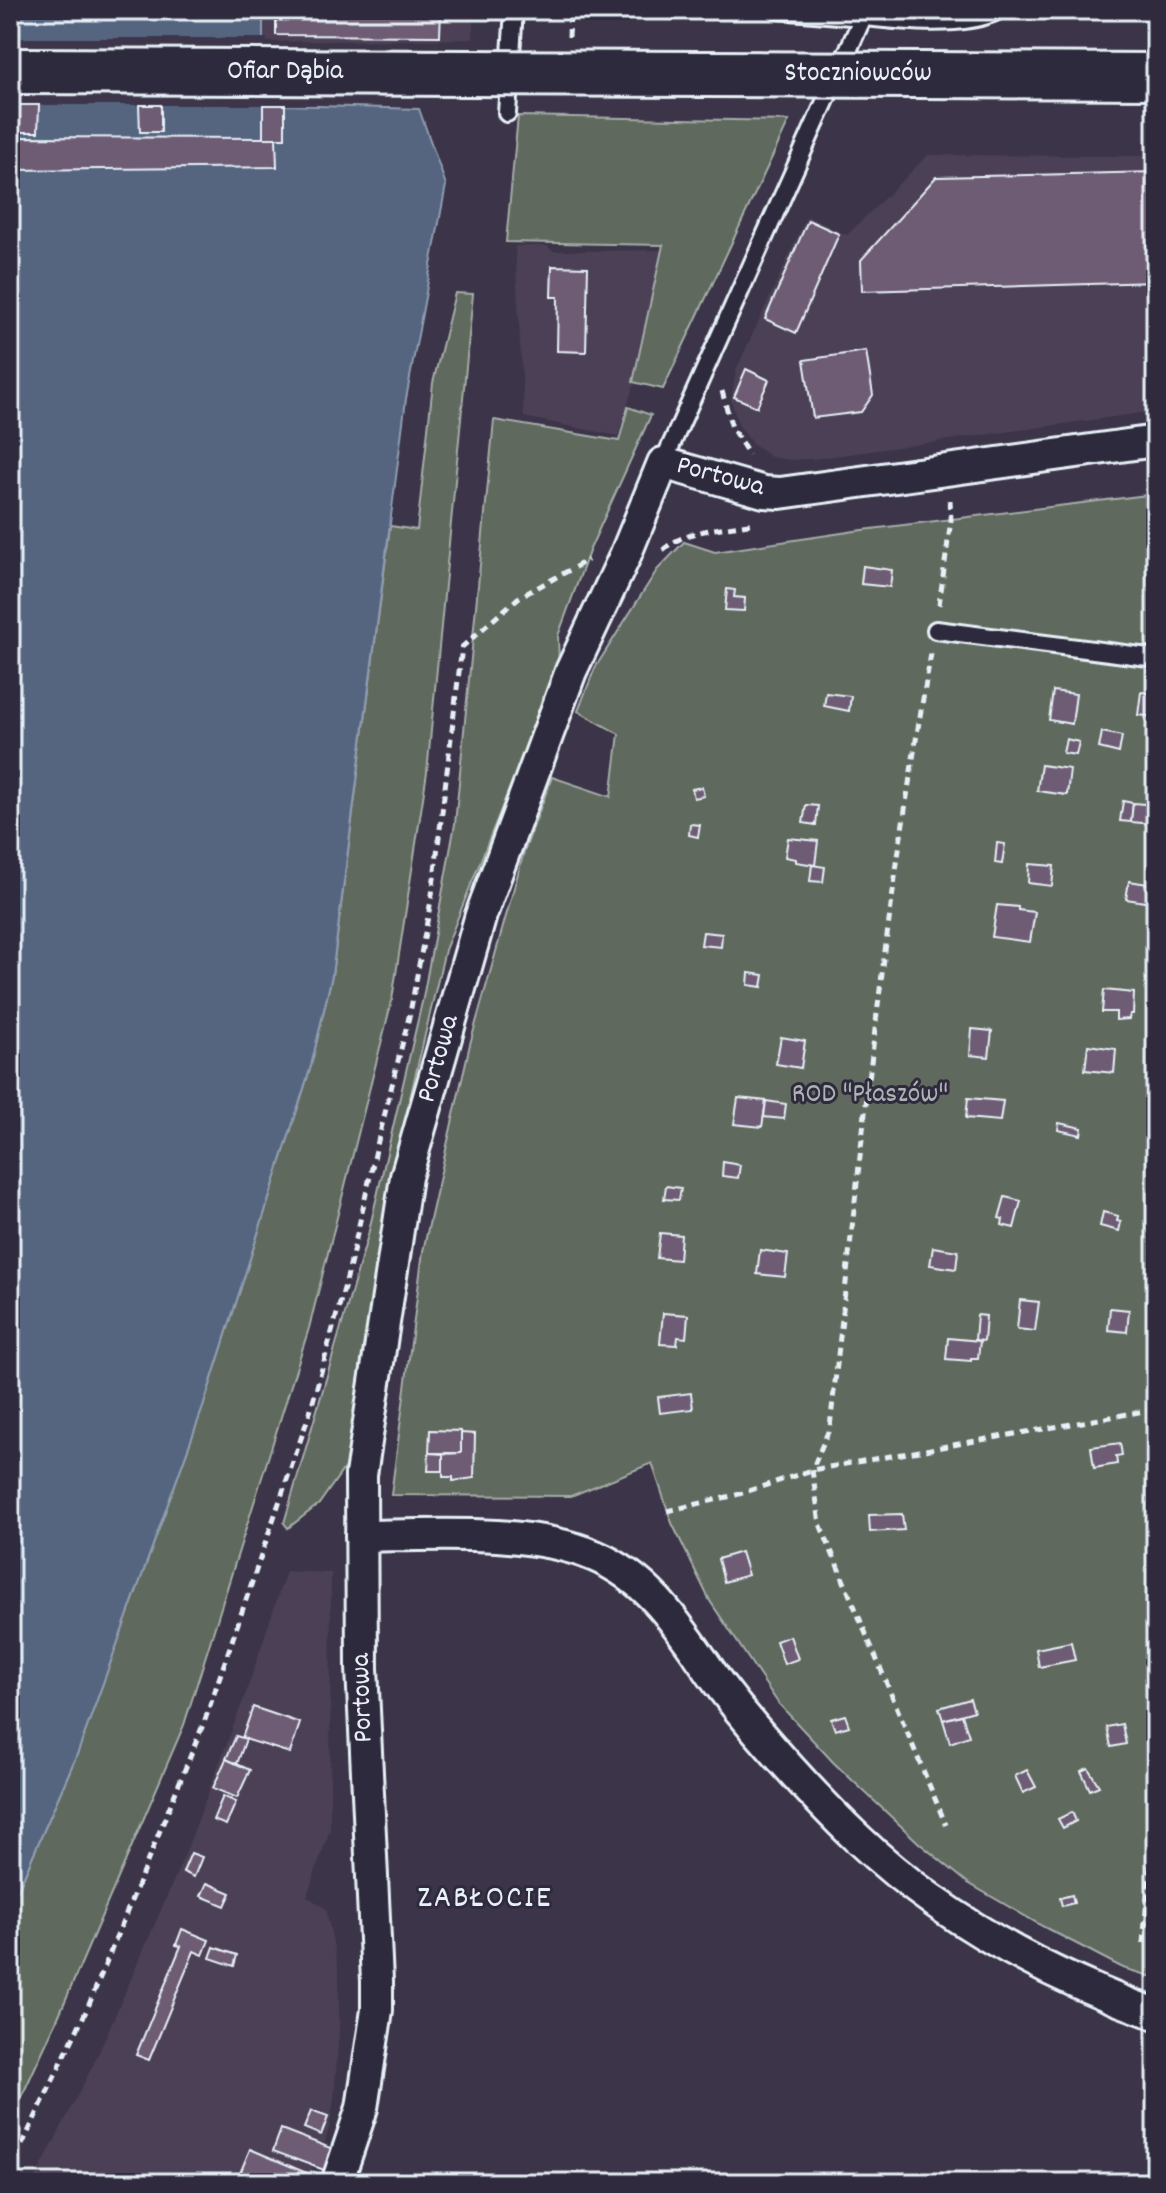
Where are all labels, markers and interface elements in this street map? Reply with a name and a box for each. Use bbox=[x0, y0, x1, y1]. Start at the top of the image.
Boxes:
street label: Ofiar Dąbia bbox=[227, 53, 344, 93]
street label: Stoczniowców bbox=[784, 55, 932, 95]
street label: Portowa bbox=[672, 447, 769, 509]
street label: Portowa bbox=[408, 1010, 472, 1108]
park label: ROD "Płaszów" bbox=[792, 1076, 948, 1116]
street label: Portowa bbox=[342, 1652, 386, 1743]
district label: ZABŁOCIE bbox=[418, 1877, 552, 1923]

